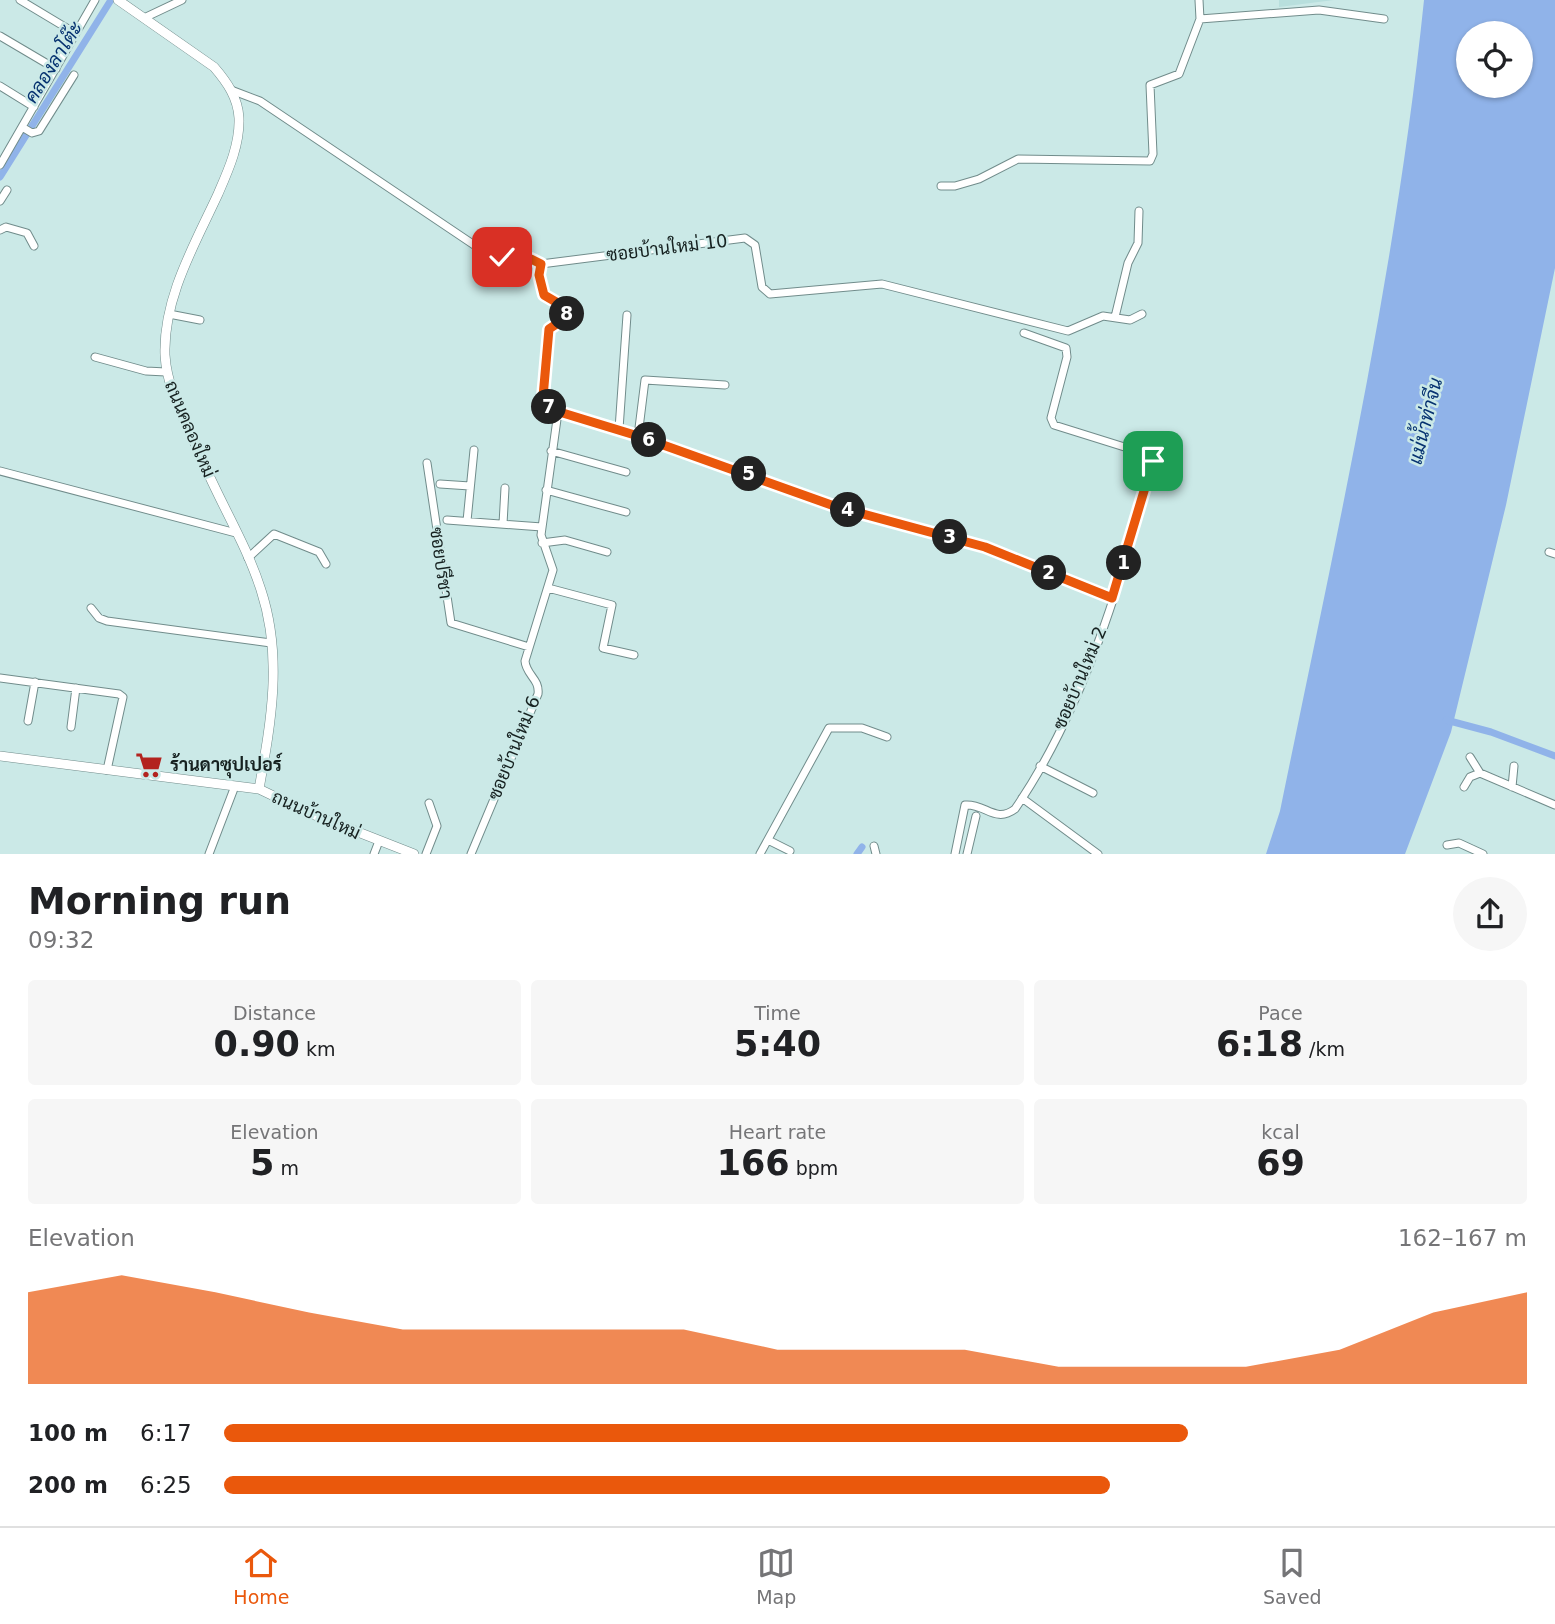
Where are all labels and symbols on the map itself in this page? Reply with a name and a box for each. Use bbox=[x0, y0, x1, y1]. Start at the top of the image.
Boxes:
water label: คลองลาโต๊ะ bbox=[19, 16, 87, 107]
pin bbox=[472, 227, 532, 287]
street label: ซอยบ้านใหม่ 10 bbox=[605, 228, 729, 265]
pin: 8 bbox=[550, 296, 584, 332]
water label: แม่น้ำท่าจีน bbox=[1400, 375, 1446, 467]
street label: ถนนคลองใหม่ bbox=[161, 377, 222, 480]
pin: 7 bbox=[532, 390, 566, 424]
pin: 6 bbox=[632, 422, 666, 458]
pin bbox=[1123, 431, 1183, 491]
pin: 5 bbox=[732, 456, 766, 491]
pin: 4 bbox=[830, 492, 866, 528]
pin: 3 bbox=[932, 520, 968, 554]
street label: ซอยปรีชา bbox=[426, 525, 459, 600]
pin: 1 bbox=[1106, 546, 1142, 580]
pin: 2 bbox=[1032, 556, 1066, 590]
street label: ซอยบ้านใหม่ 2 bbox=[1046, 622, 1111, 733]
street label: ซอยบ้านใหม่ 6 bbox=[481, 692, 544, 803]
supermarket icon: ร้านดาซุปเปอร์ bbox=[134, 750, 164, 780]
place label: ร้านดาซุปเปอร์ bbox=[170, 752, 283, 779]
street label: ถนนบ้านใหม่ bbox=[269, 784, 364, 843]

